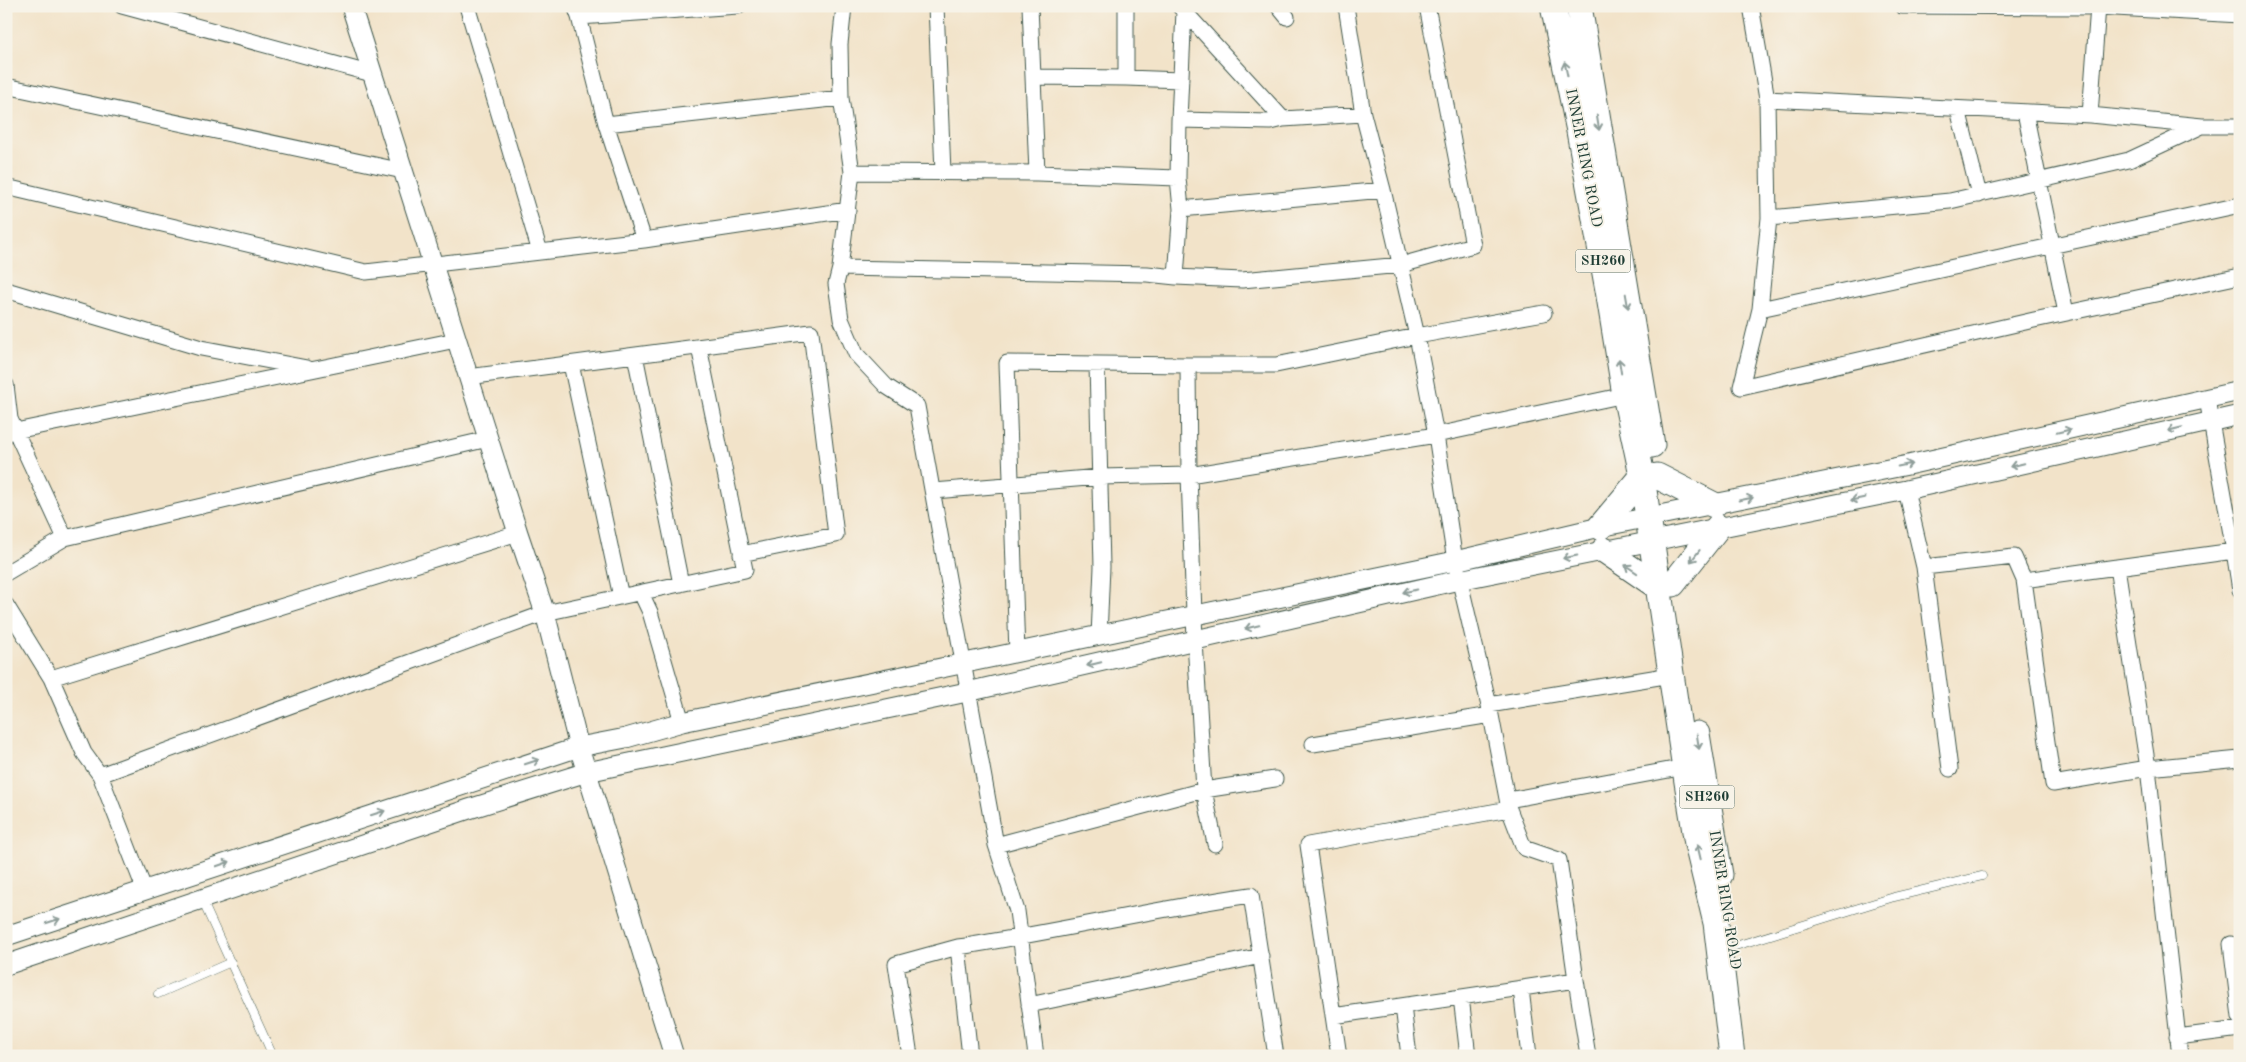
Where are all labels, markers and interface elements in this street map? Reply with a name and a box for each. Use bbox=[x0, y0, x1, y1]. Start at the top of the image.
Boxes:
one-way arrow bbox=[1561, 61, 1570, 77]
street label: INNER RING ROAD bbox=[1562, 87, 1604, 229]
one-way arrow bbox=[1593, 115, 1603, 131]
road number: SH260 bbox=[1576, 250, 1630, 272]
one-way arrow bbox=[1623, 293, 1633, 309]
one-way arrow bbox=[1615, 359, 1625, 375]
one-way arrow bbox=[2168, 425, 2184, 434]
one-way arrow bbox=[2055, 426, 2071, 435]
one-way arrow bbox=[1897, 460, 1913, 469]
one-way arrow bbox=[2009, 461, 2025, 470]
one-way arrow bbox=[1738, 493, 1754, 503]
one-way arrow bbox=[1850, 495, 1866, 504]
one-way arrow bbox=[1690, 549, 1701, 562]
one-way arrow bbox=[1562, 553, 1578, 563]
one-way arrow bbox=[1625, 564, 1639, 574]
one-way arrow bbox=[1403, 587, 1419, 596]
one-way arrow bbox=[1245, 623, 1261, 632]
one-way arrow bbox=[1086, 660, 1102, 669]
one-way arrow bbox=[1694, 733, 1704, 749]
one-way arrow bbox=[524, 757, 540, 767]
road number: SH260 bbox=[1680, 786, 1734, 809]
one-way arrow bbox=[369, 808, 385, 817]
street label: INNER RING ROAD bbox=[1706, 829, 1742, 971]
one-way arrow bbox=[1694, 845, 1703, 861]
one-way arrow bbox=[215, 859, 231, 868]
one-way arrow bbox=[44, 916, 60, 925]

